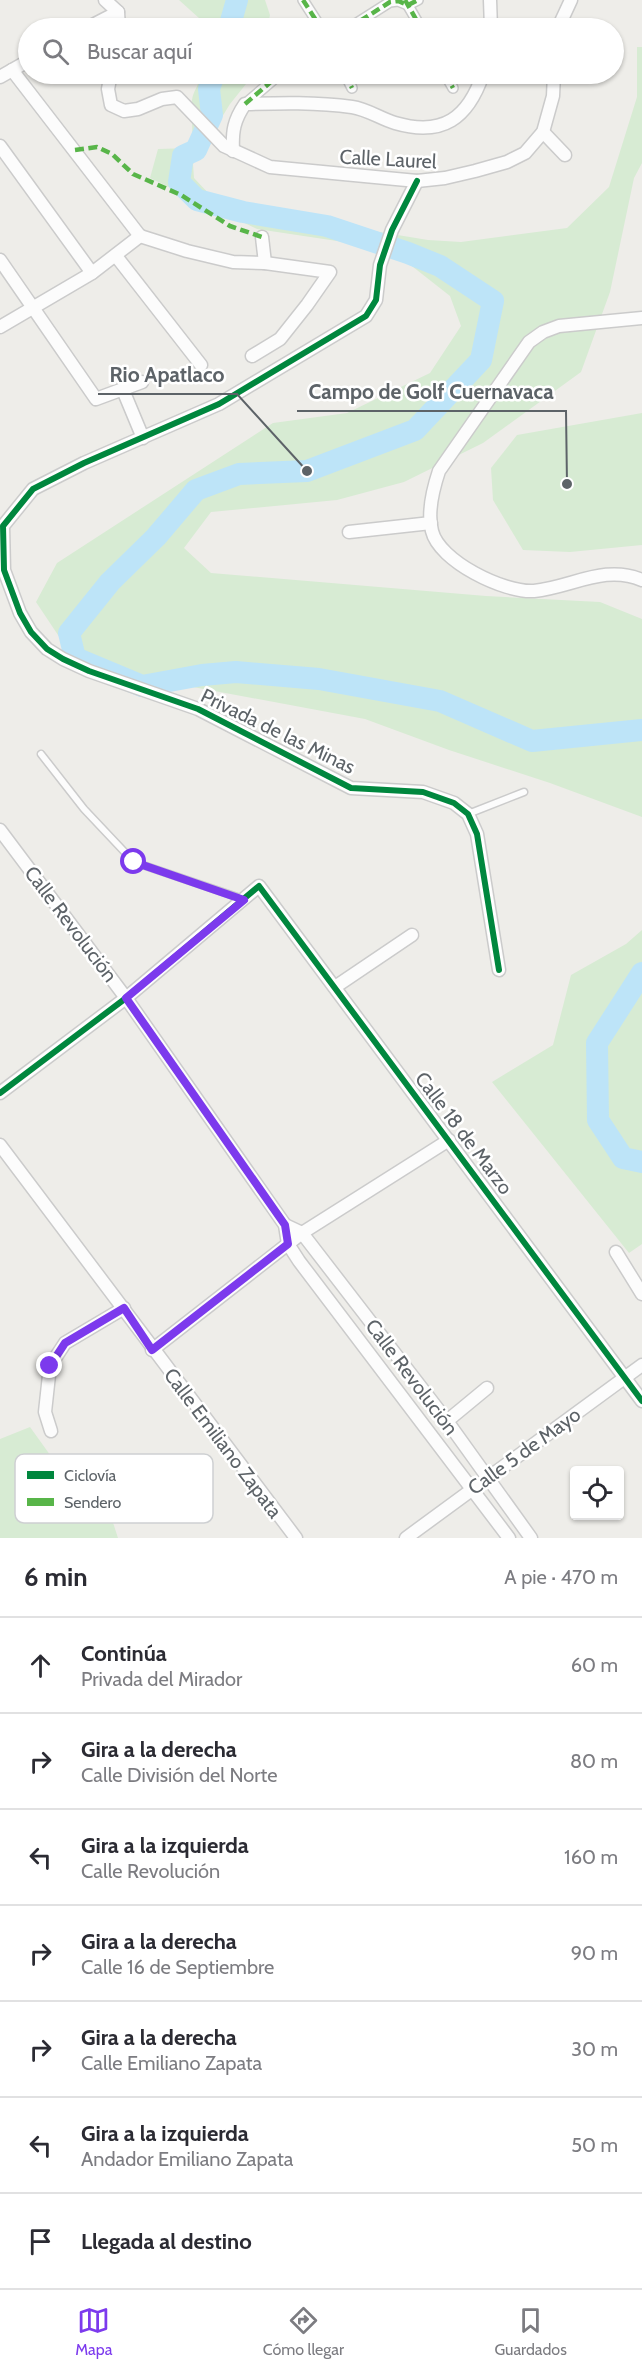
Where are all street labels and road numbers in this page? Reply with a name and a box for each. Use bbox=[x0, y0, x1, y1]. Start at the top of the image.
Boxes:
street label: Calle Laurel bbox=[339, 144, 437, 174]
street label: Privada de las Minas bbox=[197, 683, 359, 779]
street label: Calle Revolución bbox=[20, 861, 122, 987]
street label: Calle 18 de Marzo bbox=[410, 1067, 518, 1199]
street label: Calle Revolución bbox=[361, 1314, 463, 1440]
street label: Calle Emiliano Zapata bbox=[159, 1363, 287, 1523]
street label: Calle 5 de Mayo bbox=[463, 1402, 585, 1500]

